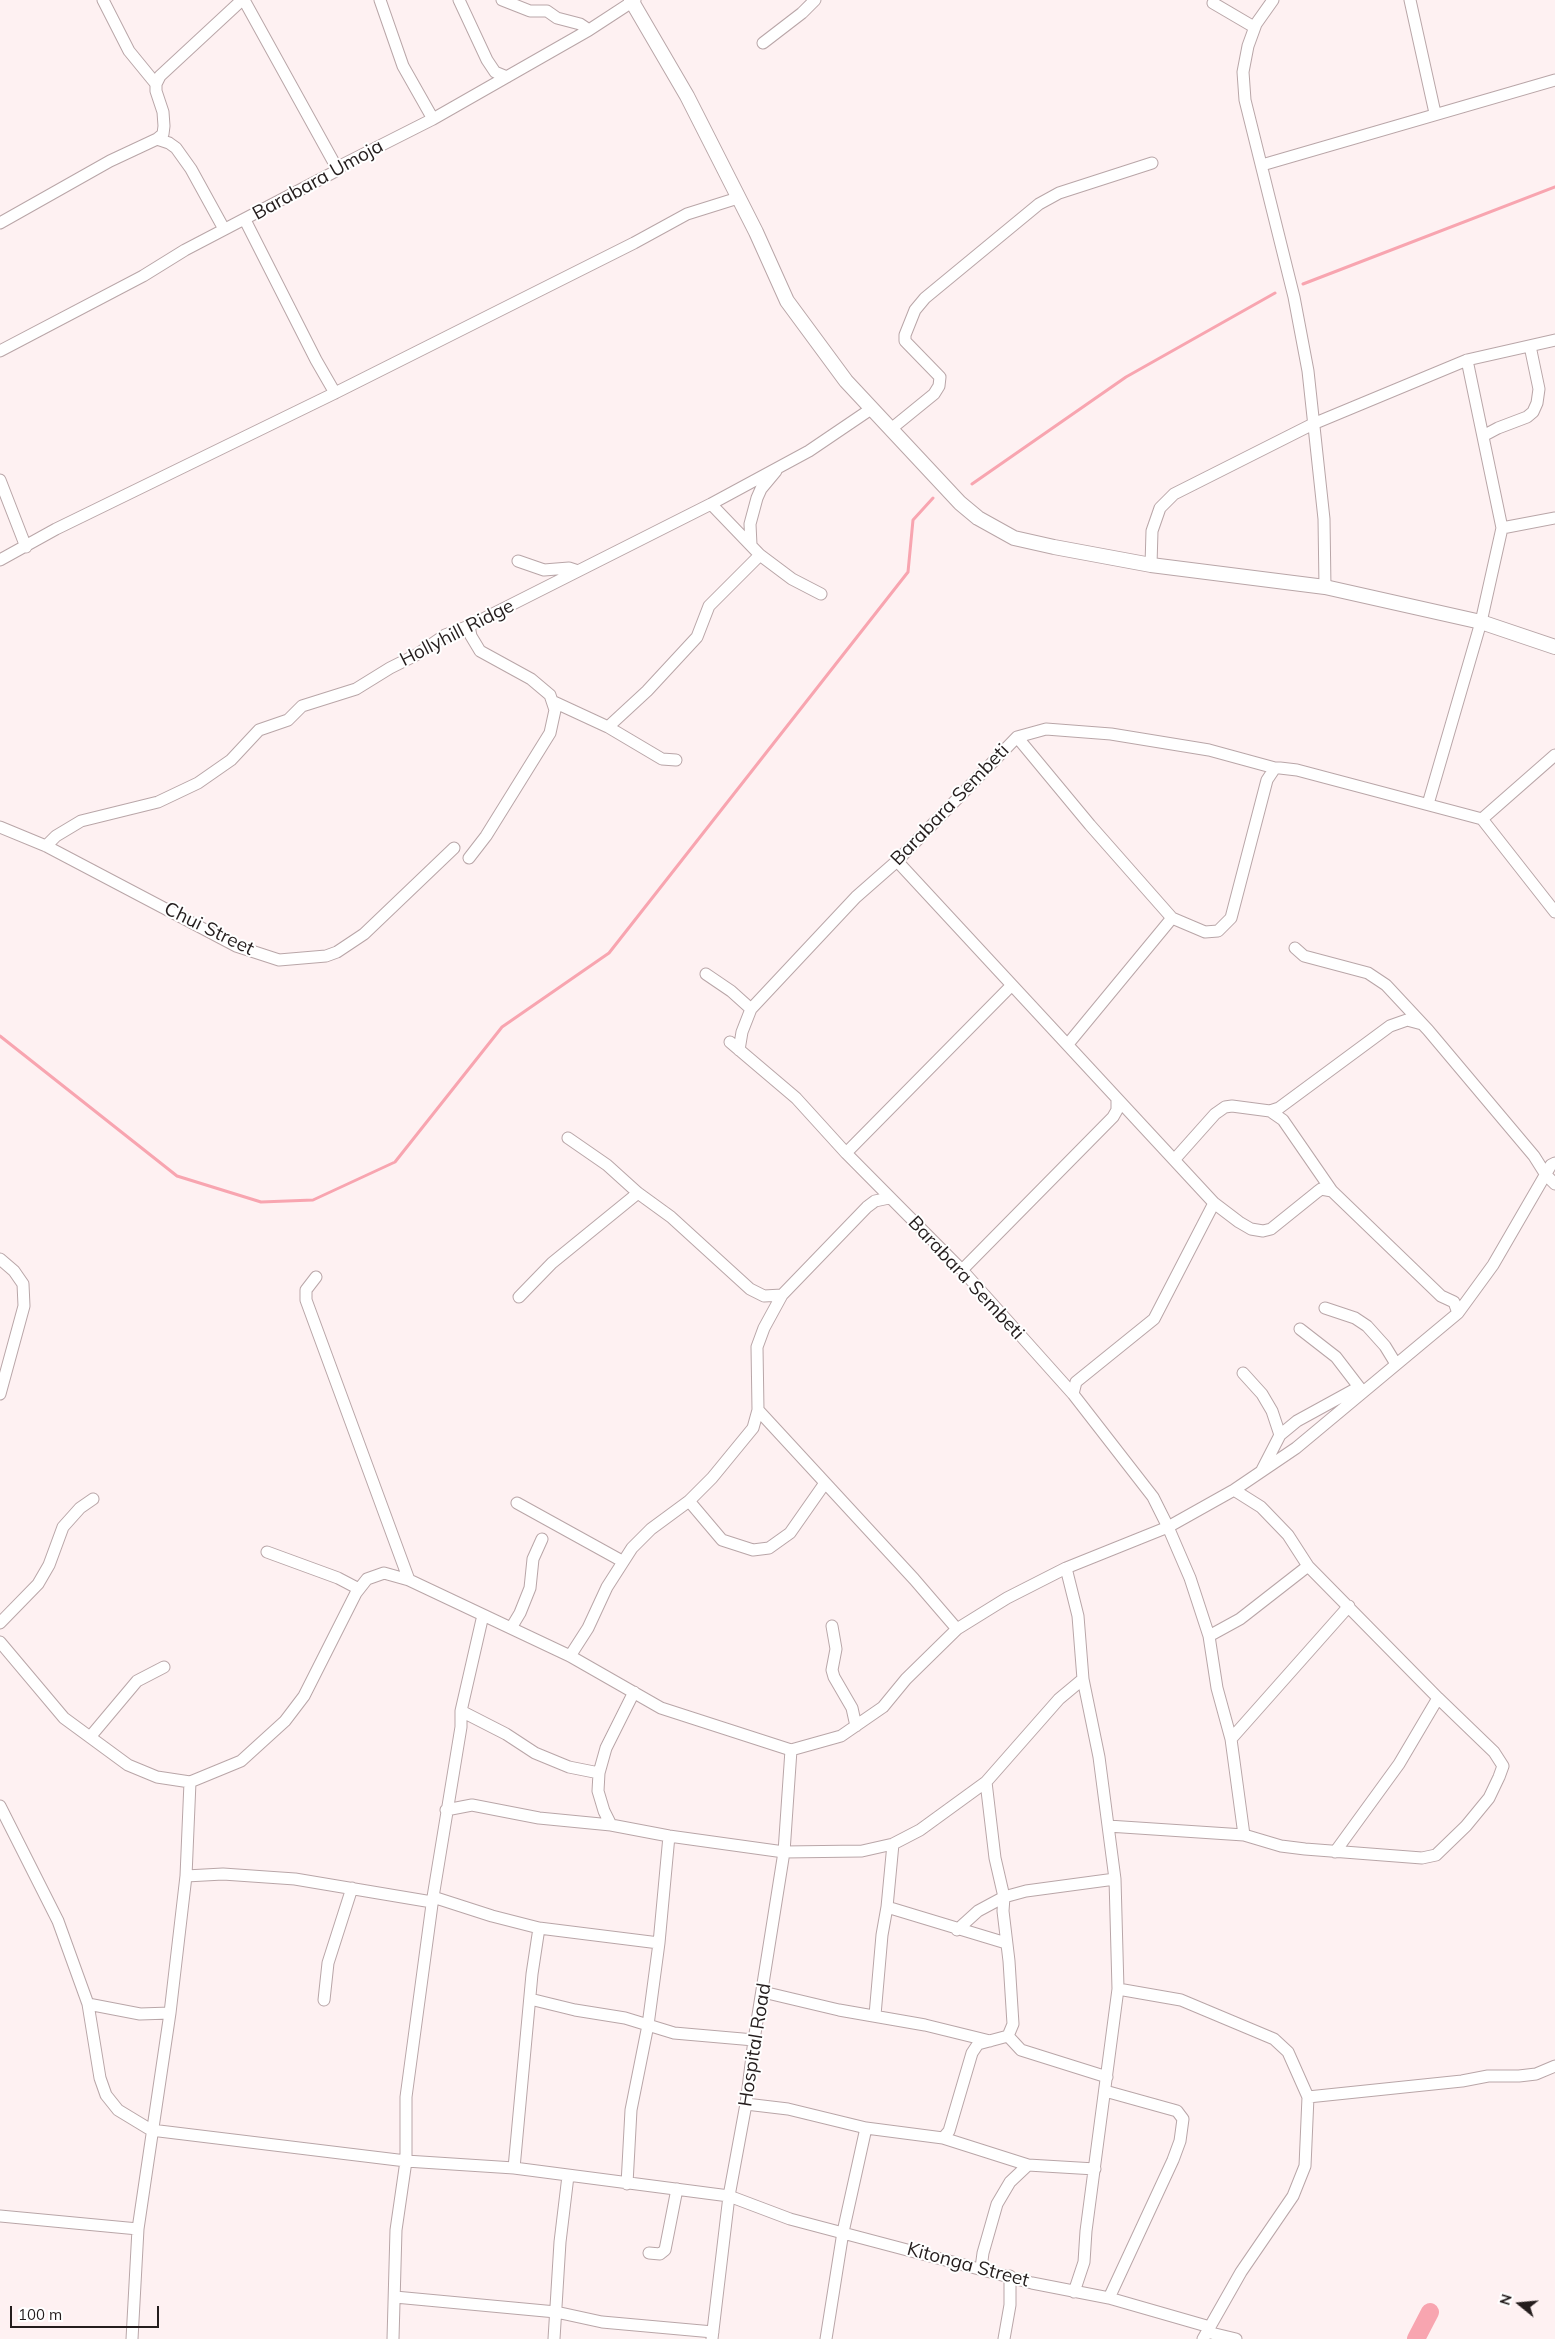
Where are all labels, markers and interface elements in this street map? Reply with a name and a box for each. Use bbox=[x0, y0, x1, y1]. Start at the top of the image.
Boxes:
street label: Barabara Umoja bbox=[249, 135, 387, 225]
street label: Hollyhill Ridge bbox=[396, 594, 518, 672]
street label: Barabara Sembeti bbox=[886, 739, 1014, 871]
street label: Chui Street bbox=[160, 897, 258, 961]
street label: Barabara Sembeti bbox=[903, 1212, 1029, 1344]
street label: Hospital Road bbox=[734, 1982, 776, 2108]
street label: Kitonga Street bbox=[904, 2238, 1032, 2292]
north arrow bbox=[1495, 2279, 1545, 2329]
text: N bbox=[1496, 2292, 1516, 2307]
scale bar bbox=[12, 2296, 161, 2328]
text: 100 m bbox=[18, 2305, 62, 2324]

